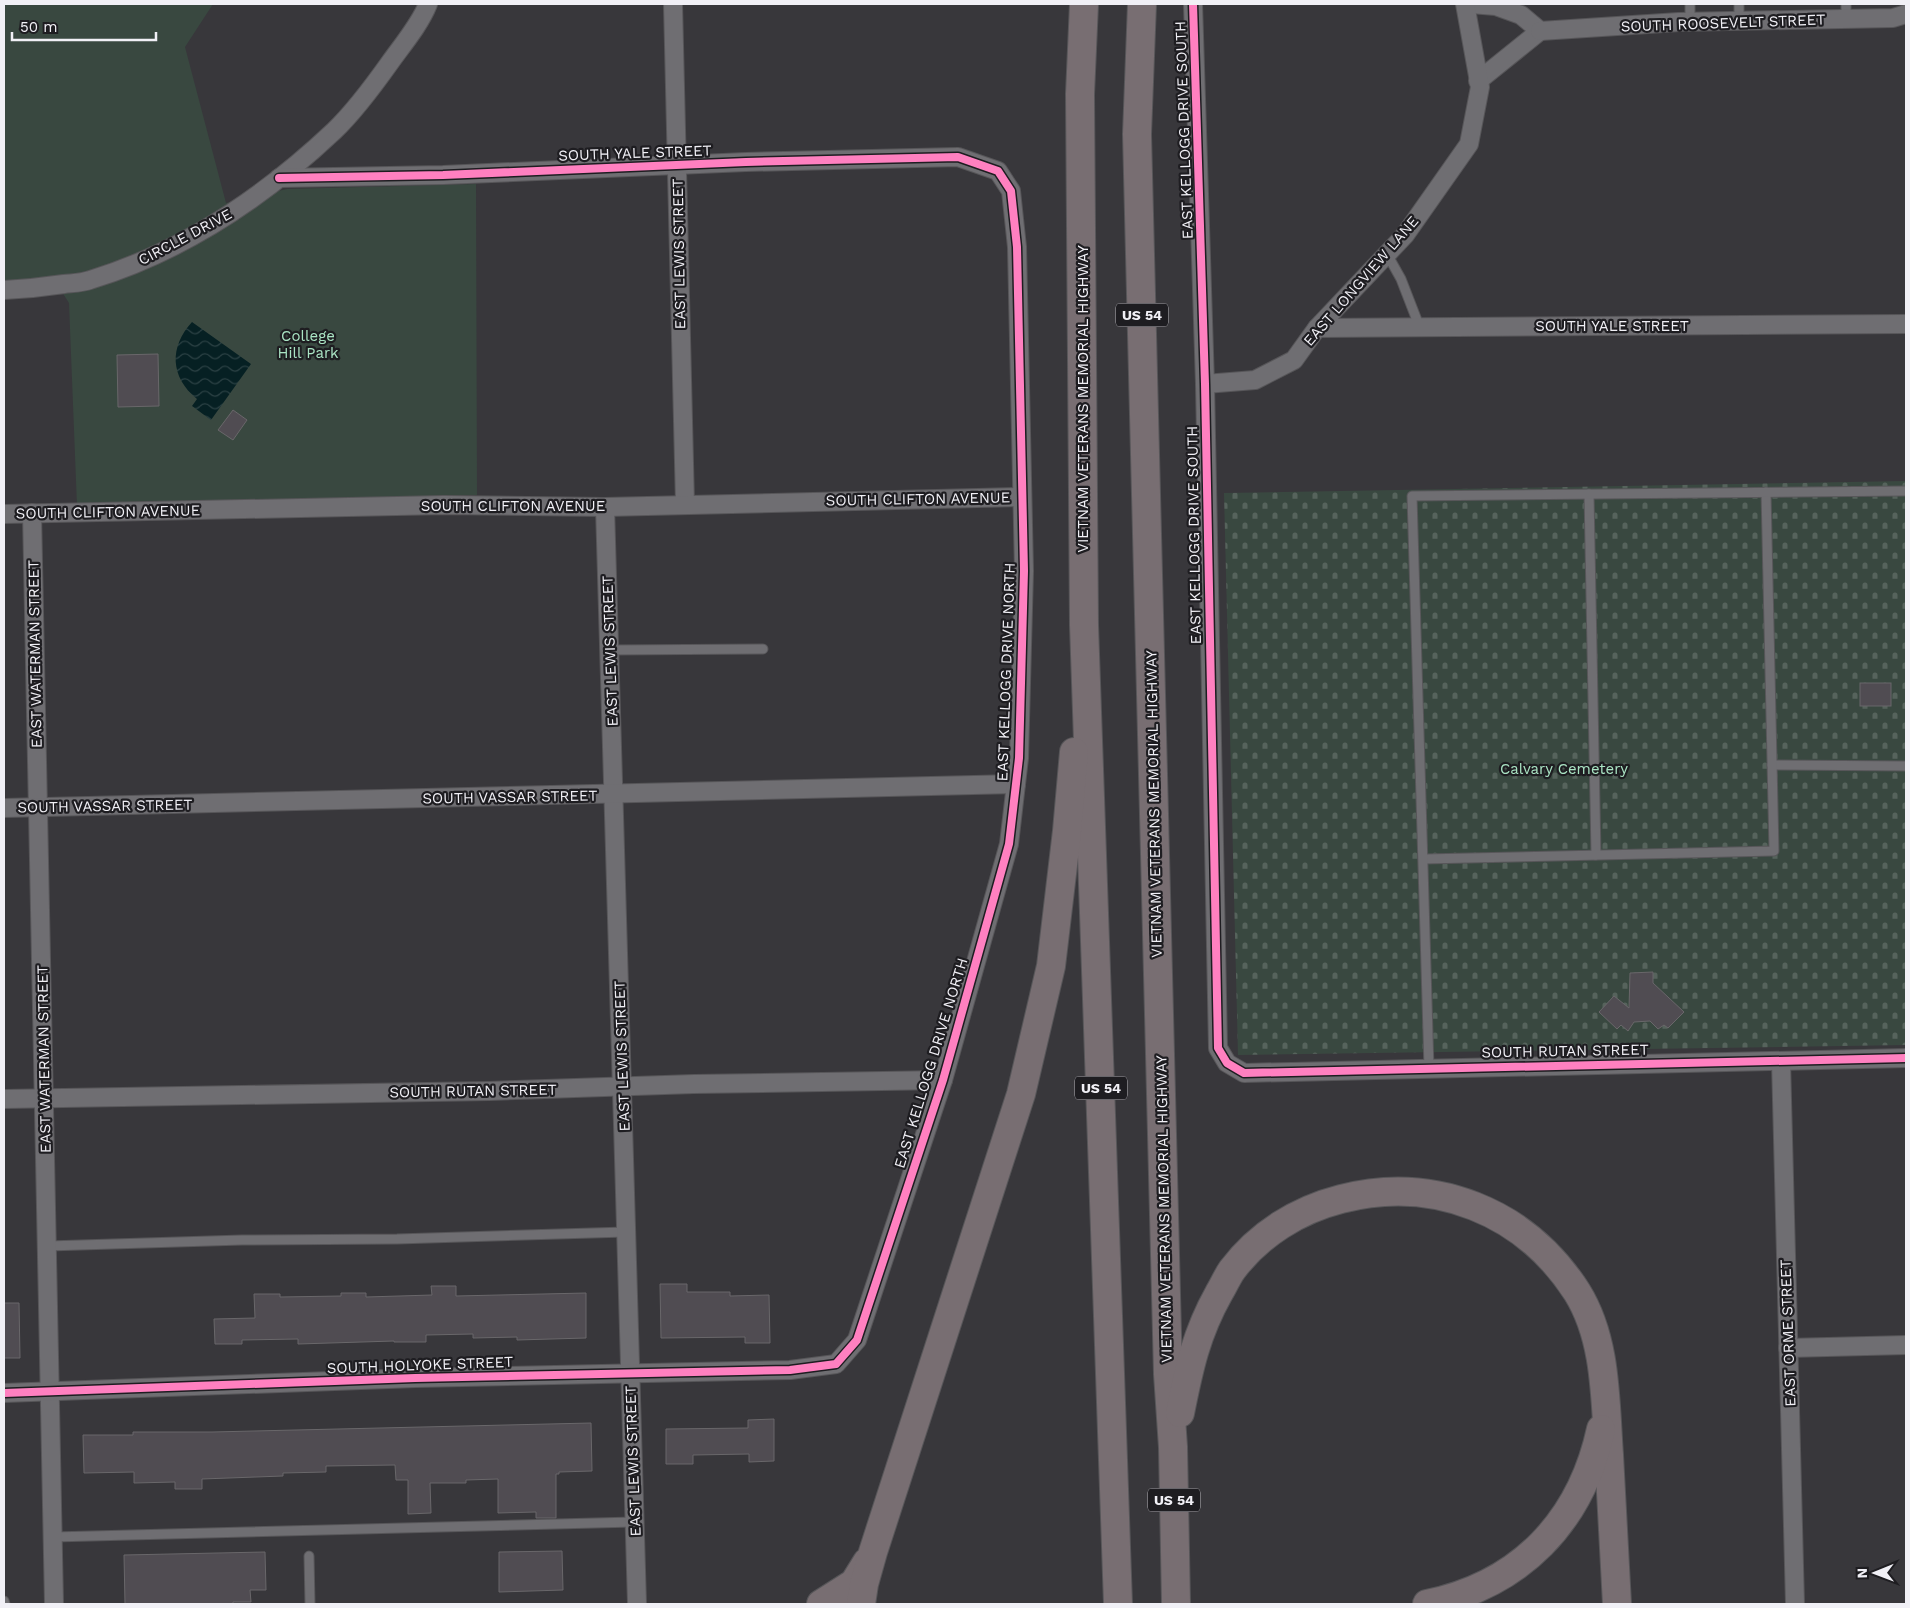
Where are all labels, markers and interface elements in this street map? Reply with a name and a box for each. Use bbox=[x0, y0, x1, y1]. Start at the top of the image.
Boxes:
scale bar bbox=[12, 10, 156, 42]
street label: SOUTH ROOSEVELT STREET bbox=[1620, 10, 1826, 36]
text: 50 m bbox=[20, 18, 57, 36]
street label: EAST KELLOGG DRIVE SOUTH bbox=[1171, 20, 1197, 240]
street label: SOUTH YALE STREET bbox=[558, 141, 712, 165]
street label: EAST LEWIS STREET bbox=[669, 178, 689, 330]
street label: CIRCLE DRIVE bbox=[135, 205, 235, 269]
street label: EAST LONGVIEW LANE bbox=[1300, 212, 1422, 350]
street label: VIETNAM VETERANS MEMORIAL HIGHWAY bbox=[1074, 245, 1092, 553]
road number: US 54 bbox=[1116, 304, 1168, 326]
street label: SOUTH YALE STREET bbox=[1535, 317, 1689, 335]
park label: College Hill Park bbox=[277, 327, 339, 362]
street label: EAST KELLOGG DRIVE SOUTH bbox=[1183, 426, 1205, 644]
street label: SOUTH CLIFTON AVENUE bbox=[826, 488, 1010, 510]
street label: SOUTH CLIFTON AVENUE bbox=[421, 497, 605, 515]
street label: SOUTH CLIFTON AVENUE bbox=[16, 501, 200, 523]
street label: EAST WATERMAN STREET bbox=[24, 560, 46, 748]
street label: EAST KELLOGG DRIVE NORTH bbox=[993, 562, 1019, 782]
street label: EAST LEWIS STREET bbox=[598, 575, 622, 727]
street label: VIETNAM VETERANS MEMORIAL HIGHWAY bbox=[1142, 650, 1166, 958]
park label: Calvary Cemetery bbox=[1500, 760, 1628, 778]
street label: SOUTH VASSAR STREET bbox=[422, 786, 598, 808]
street label: SOUTH VASSAR STREET bbox=[17, 795, 193, 817]
street label: EAST KELLOGG DRIVE NORTH bbox=[890, 956, 972, 1170]
street label: EAST WATERMAN STREET bbox=[33, 965, 55, 1153]
street label: EAST LEWIS STREET bbox=[610, 980, 634, 1132]
street label: SOUTH RUTAN STREET bbox=[1481, 1041, 1649, 1061]
street label: VIETNAM VETERANS MEMORIAL HIGHWAY bbox=[1152, 1055, 1176, 1363]
road number: US 54 bbox=[1075, 1076, 1127, 1100]
street label: SOUTH RUTAN STREET bbox=[389, 1081, 557, 1101]
street label: EAST ORME STREET bbox=[1776, 1259, 1800, 1407]
street label: SOUTH HOLYOKE STREET bbox=[326, 1353, 514, 1377]
street label: EAST LEWIS STREET bbox=[621, 1385, 645, 1537]
road number: US 54 bbox=[1148, 1488, 1200, 1512]
north arrow bbox=[1850, 1548, 1900, 1598]
text: N bbox=[1854, 1568, 1870, 1579]

